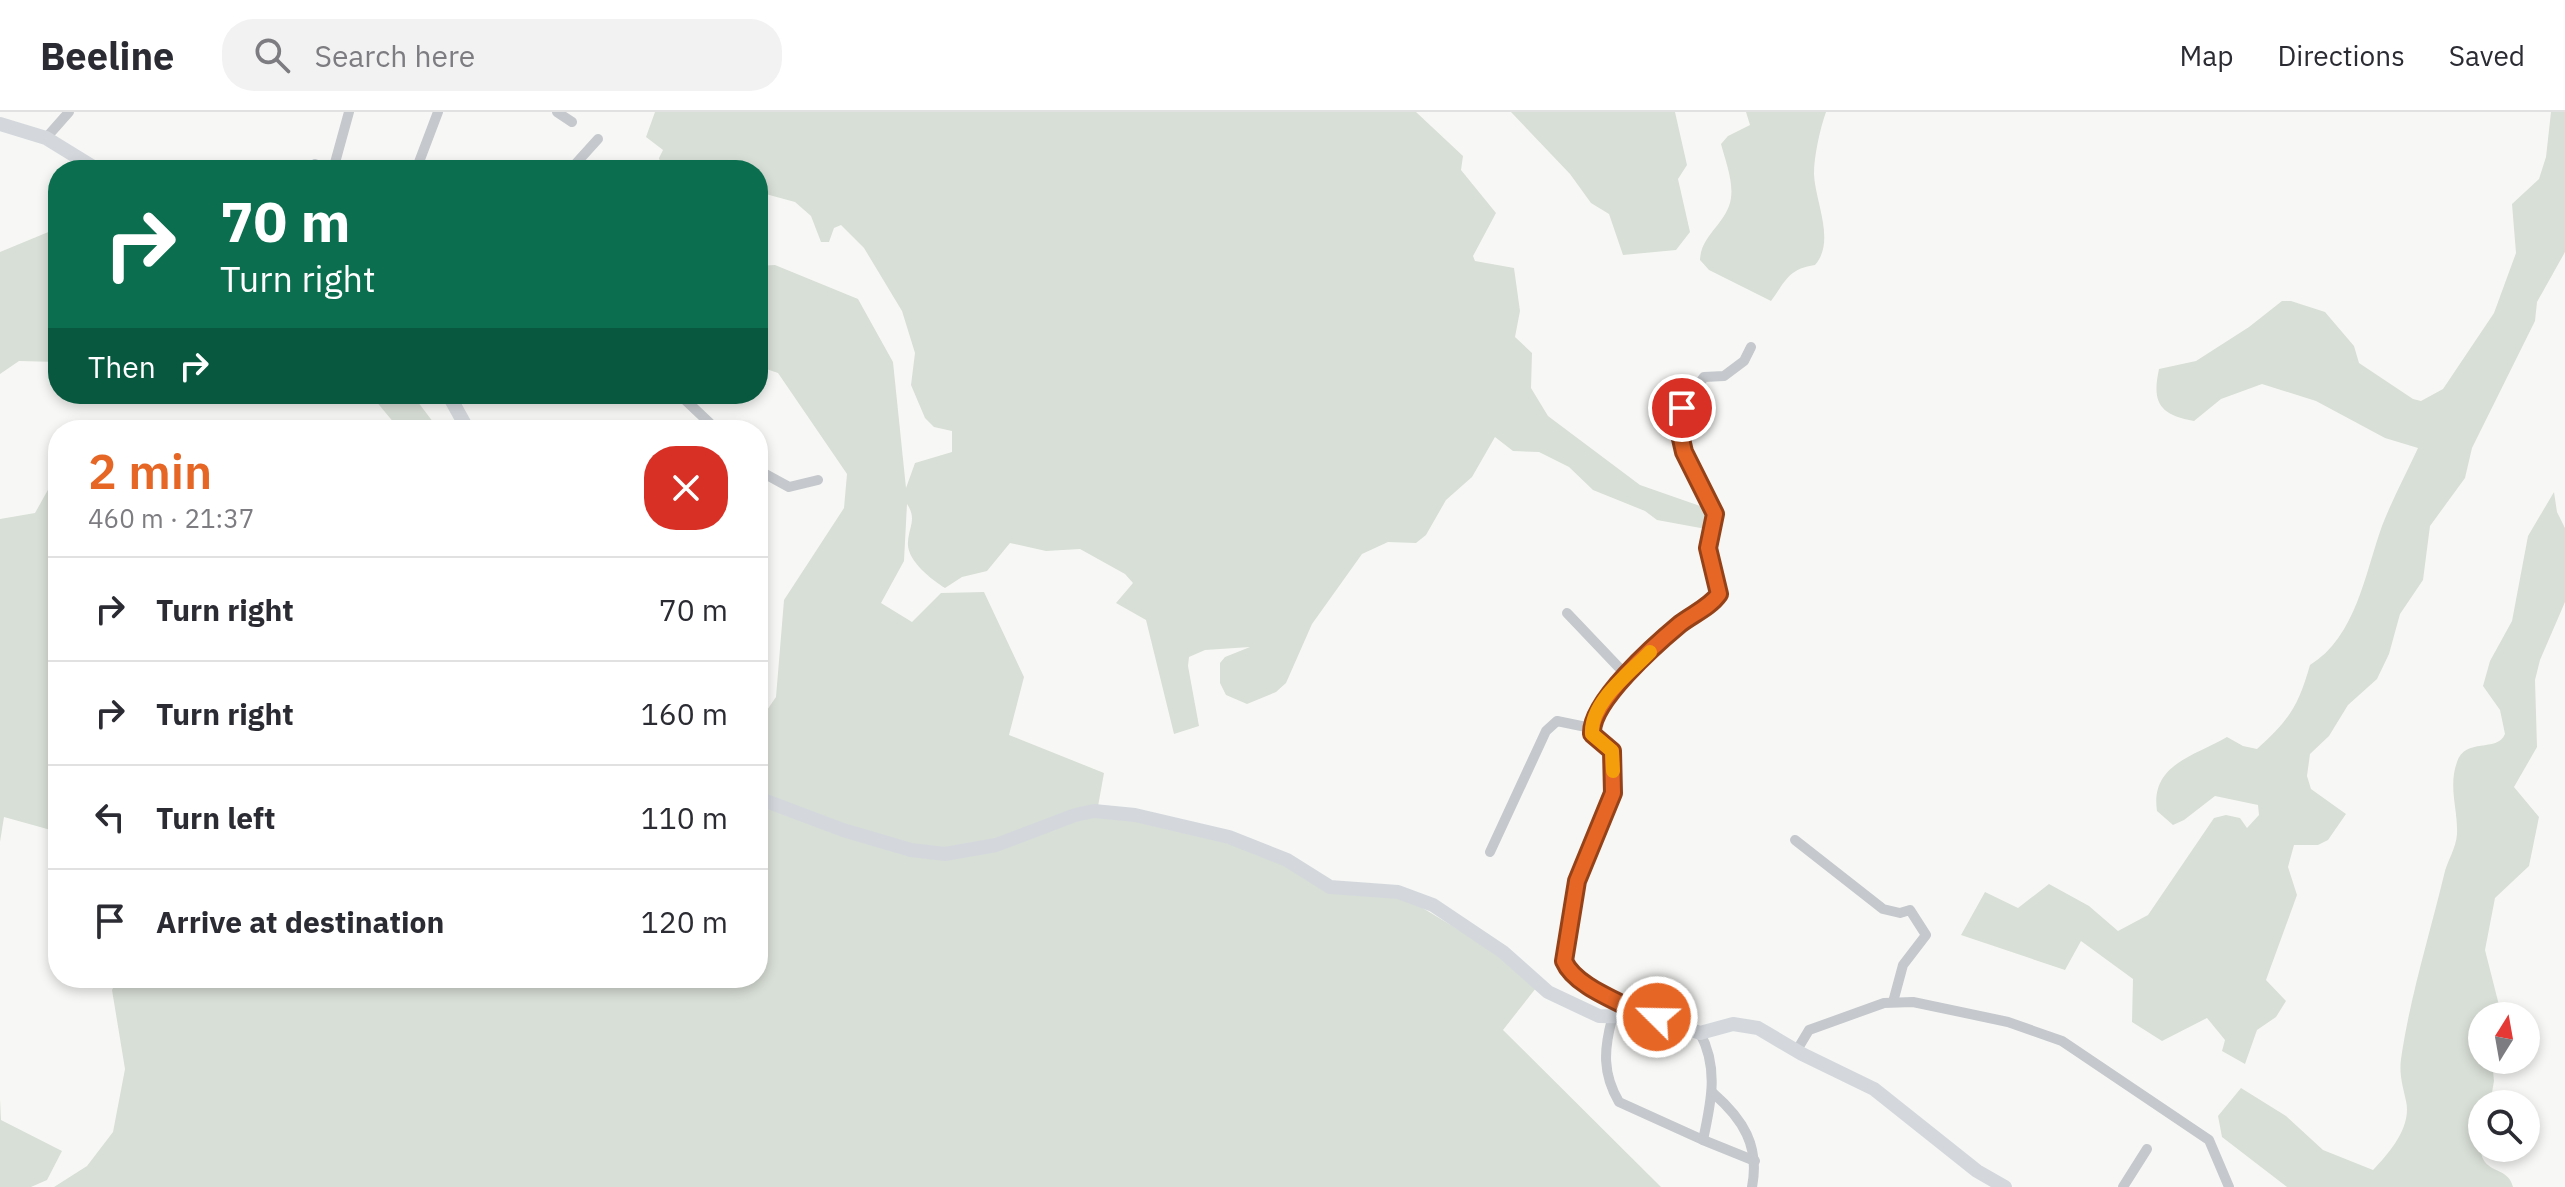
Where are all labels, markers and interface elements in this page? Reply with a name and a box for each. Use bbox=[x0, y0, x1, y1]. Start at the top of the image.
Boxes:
search box bbox=[222, 19, 782, 91]
text: Beeline bbox=[40, 31, 174, 80]
icon: search bbox=[250, 33, 294, 77]
text: Search here bbox=[314, 36, 475, 75]
text: Map bbox=[2179, 37, 2233, 74]
text: Directions bbox=[2277, 37, 2405, 74]
text: Saved bbox=[2449, 37, 2525, 74]
text: 70 m bbox=[220, 185, 350, 257]
icon: right bbox=[88, 192, 192, 296]
text: Turn right bbox=[220, 255, 376, 302]
icon: right bbox=[172, 344, 216, 388]
text: Then bbox=[88, 347, 156, 386]
pin bbox=[1648, 374, 1716, 442]
icon: arrive bbox=[1660, 386, 1704, 430]
text: 2 min bbox=[88, 440, 212, 502]
button: close bbox=[644, 446, 728, 530]
text: 460 m · 21:37 bbox=[88, 501, 254, 535]
icon: right bbox=[88, 587, 132, 631]
text: Turn right bbox=[156, 590, 294, 629]
text: 70 m bbox=[659, 590, 728, 629]
icon: right bbox=[88, 691, 132, 735]
text: Turn right bbox=[156, 694, 294, 733]
text: 160 m bbox=[641, 694, 728, 733]
icon: left bbox=[88, 795, 132, 839]
text: Turn left bbox=[156, 798, 275, 837]
text: 110 m bbox=[641, 798, 728, 837]
icon: arrive bbox=[88, 899, 132, 943]
text: Arrive at destination bbox=[156, 902, 444, 941]
text: 120 m bbox=[641, 902, 728, 941]
position arrow bbox=[1615, 975, 1699, 1059]
north arrow bbox=[2468, 1002, 2540, 1074]
map controls bbox=[2468, 1002, 2540, 1162]
button: search bbox=[2468, 1090, 2540, 1162]

